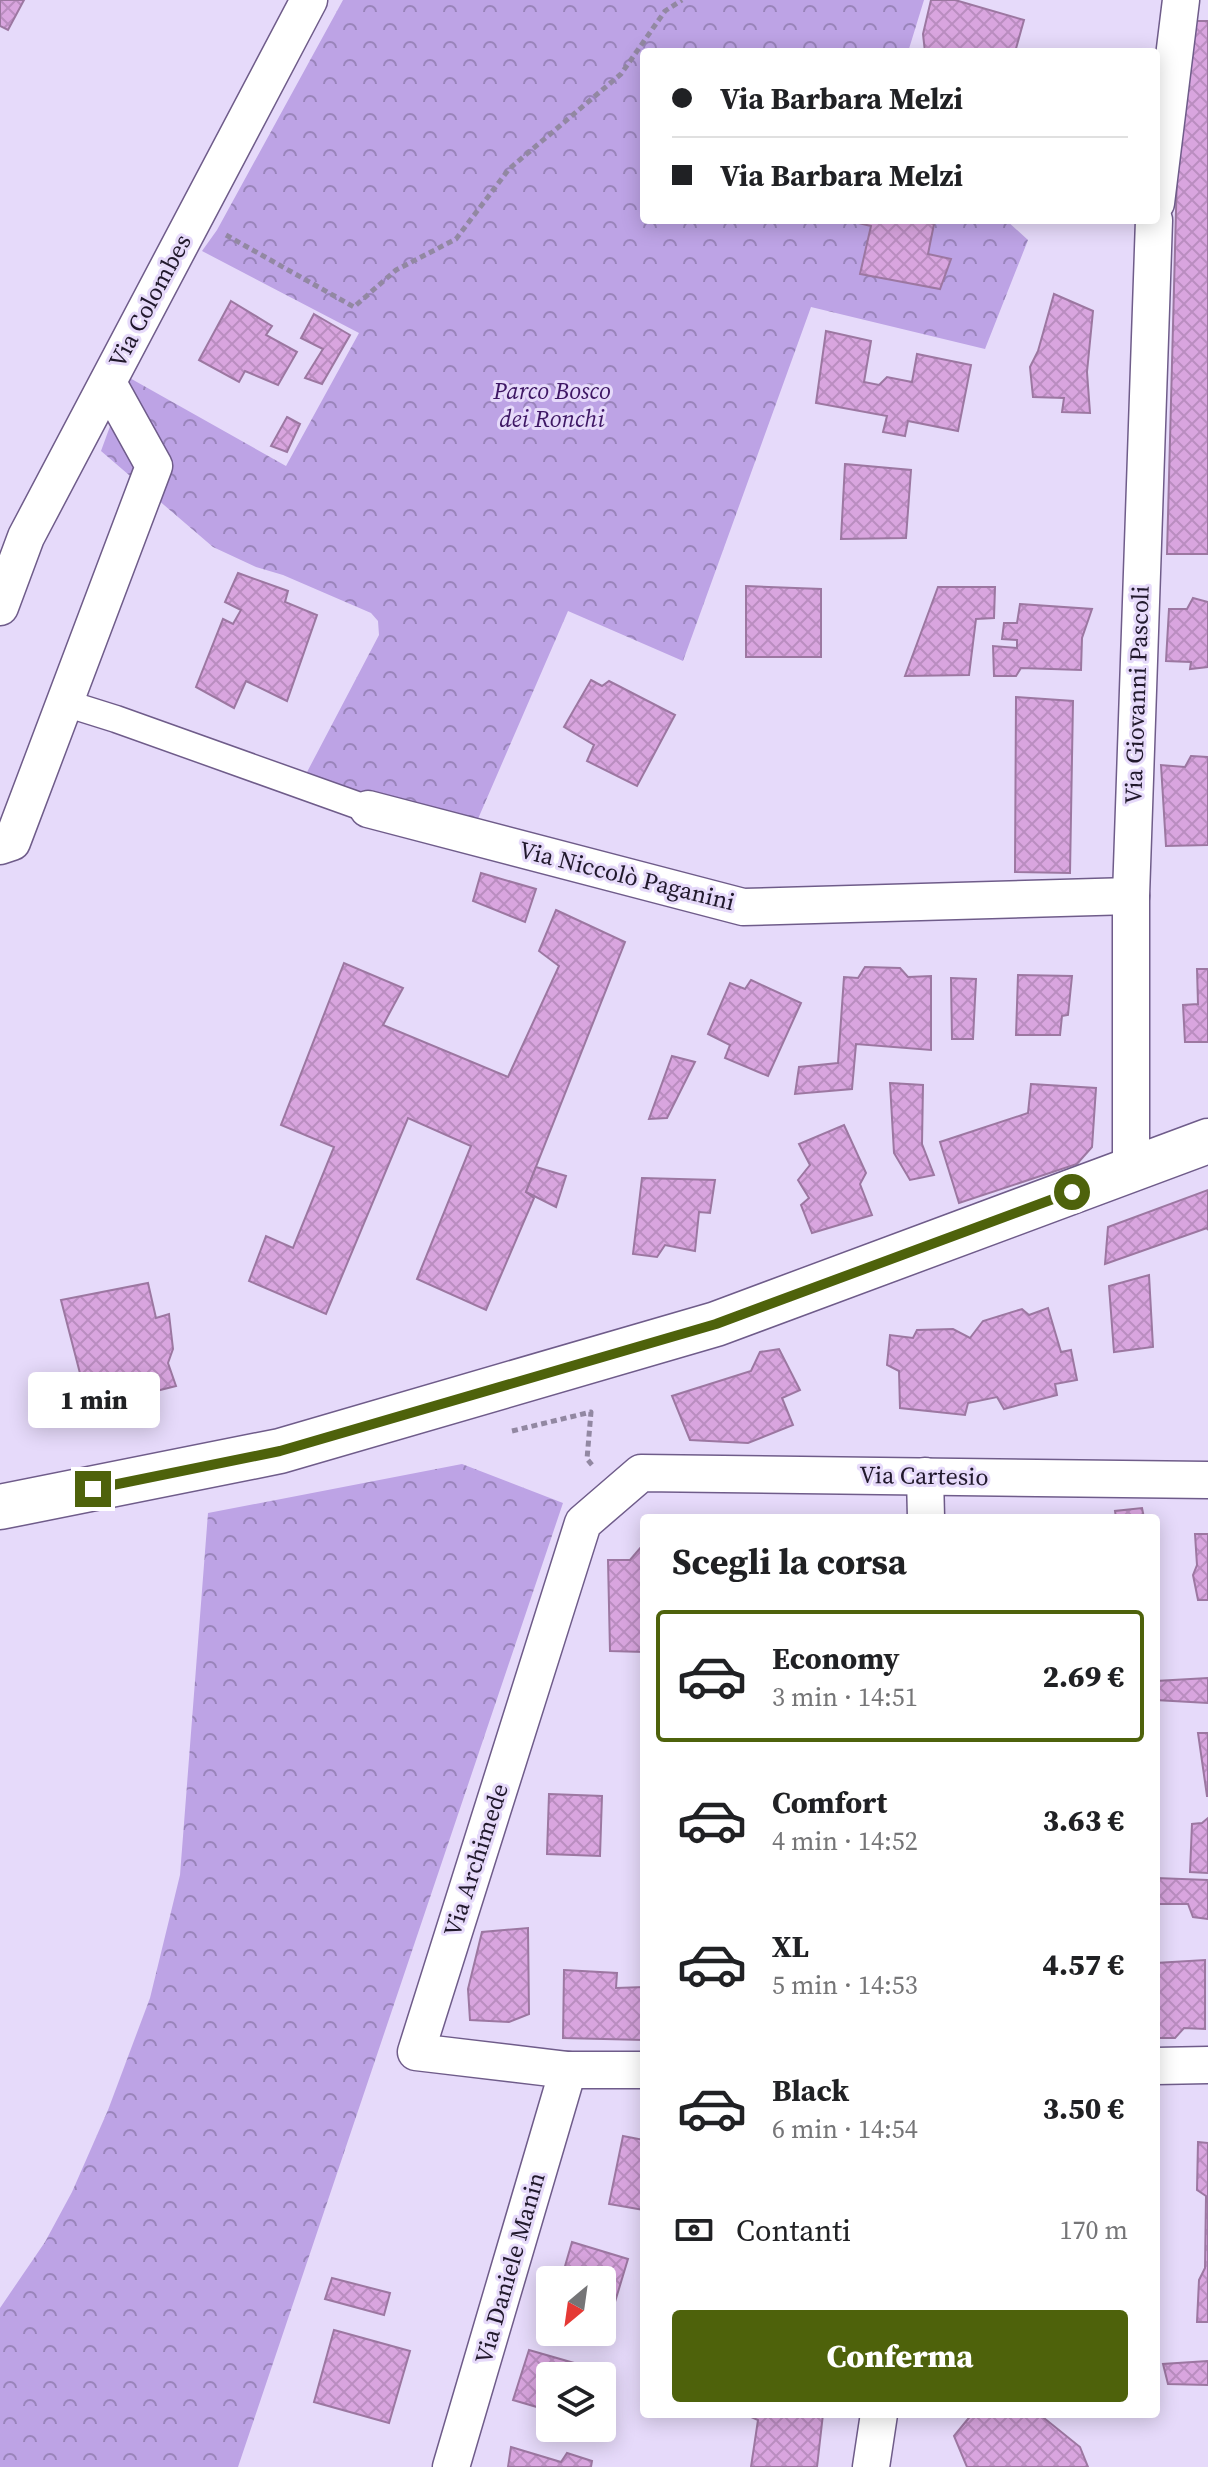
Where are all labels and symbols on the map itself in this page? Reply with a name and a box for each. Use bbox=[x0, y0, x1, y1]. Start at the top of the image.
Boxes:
street label: Via Colombes bbox=[100, 228, 199, 373]
park label: Parco Bosco dei Ronchi bbox=[492, 374, 611, 435]
street label: Via Giovanni Pascoli bbox=[1116, 585, 1157, 805]
street label: Via Niccolò Paganini bbox=[516, 833, 738, 918]
route start bbox=[1054, 1174, 1090, 1210]
callout: 1 min bbox=[27, 1373, 159, 1429]
street label: Via Cartesio bbox=[859, 1458, 989, 1493]
route end bbox=[75, 1471, 111, 1507]
street label: Via Archimede bbox=[435, 1779, 516, 1941]
street label: Via Daniele Manin bbox=[466, 2168, 553, 2367]
north arrow bbox=[536, 2266, 616, 2346]

